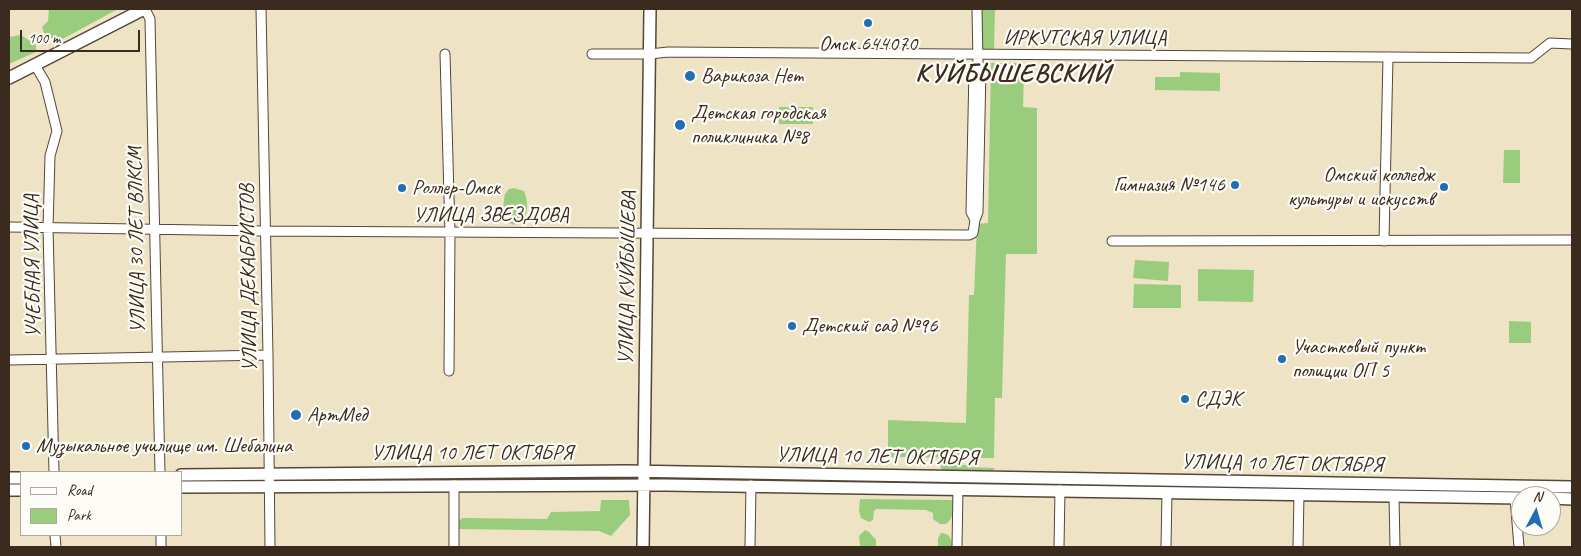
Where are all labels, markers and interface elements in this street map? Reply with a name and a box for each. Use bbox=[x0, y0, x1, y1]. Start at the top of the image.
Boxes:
marker: Омск 644070 bbox=[862, 17, 874, 29]
scale bar bbox=[22, 20, 142, 52]
street label: ИРКУТСКАЯ УЛИЦА bbox=[1003, 25, 1167, 51]
text: 100 m bbox=[28, 29, 60, 48]
place label: Омск 644070 bbox=[819, 31, 917, 57]
district label: КУЙБЫШЕВСКИЙ bbox=[912, 58, 1114, 90]
place label: Варикоза Нет bbox=[701, 63, 803, 89]
marker: Варикоза Нет bbox=[683, 69, 697, 83]
place label: Детская городская поликлиника №8 bbox=[691, 100, 826, 150]
marker: Детская городская поликлиника №8 bbox=[673, 118, 687, 132]
street label: УЛИЦА 30 ЛЕТ ВЛКСМ bbox=[123, 147, 151, 333]
place label: Омский колледж культуры и искусств bbox=[1288, 162, 1434, 212]
place label: Гимназия №146 bbox=[1114, 172, 1225, 198]
place label: Роллер-Омск bbox=[412, 175, 500, 201]
marker: Гимназия №146 bbox=[1229, 179, 1241, 191]
marker: Омский колледж культуры и искусств bbox=[1438, 181, 1450, 193]
marker: Роллер-Омск bbox=[396, 182, 408, 194]
street label: УЛИЦА ДЕКАБРИСТОВ bbox=[235, 184, 263, 372]
street label: УЛИЦА КУЙБЫШЕВА bbox=[614, 191, 642, 365]
street label: УЧЕБНАЯ УЛИЦА bbox=[19, 194, 47, 338]
street label: УЛИЦА ЗВЕЗДОВА bbox=[413, 202, 569, 228]
place label: Детский сад №96 bbox=[802, 313, 937, 339]
marker: Детский сад №96 bbox=[786, 320, 798, 332]
place label: Участковый пункт полиции ОП 5 bbox=[1292, 334, 1425, 384]
marker: Участковый пункт полиции ОП 5 bbox=[1276, 353, 1288, 365]
place label: СДЭК bbox=[1195, 386, 1241, 412]
marker: СДЭК bbox=[1179, 393, 1191, 405]
place label: АртМед bbox=[307, 402, 367, 428]
marker: АртМед bbox=[289, 408, 303, 422]
place label: Музыкальное училище им. Шебалина bbox=[36, 433, 292, 459]
marker: Музыкальное училище им. Шебалина bbox=[20, 440, 32, 452]
street label: УЛИЦА 10 ЛЕТ ОКТЯБРЯ bbox=[371, 440, 573, 466]
street label: УЛИЦА 10 ЛЕТ ОКТЯБРЯ bbox=[776, 443, 978, 471]
street label: УЛИЦА 10 ЛЕТ ОКТЯБРЯ bbox=[1181, 450, 1383, 478]
legend bbox=[20, 471, 182, 536]
text: Road bbox=[67, 481, 92, 500]
north arrow bbox=[1511, 486, 1561, 536]
text: N bbox=[1532, 488, 1543, 505]
text: Park bbox=[67, 506, 91, 525]

